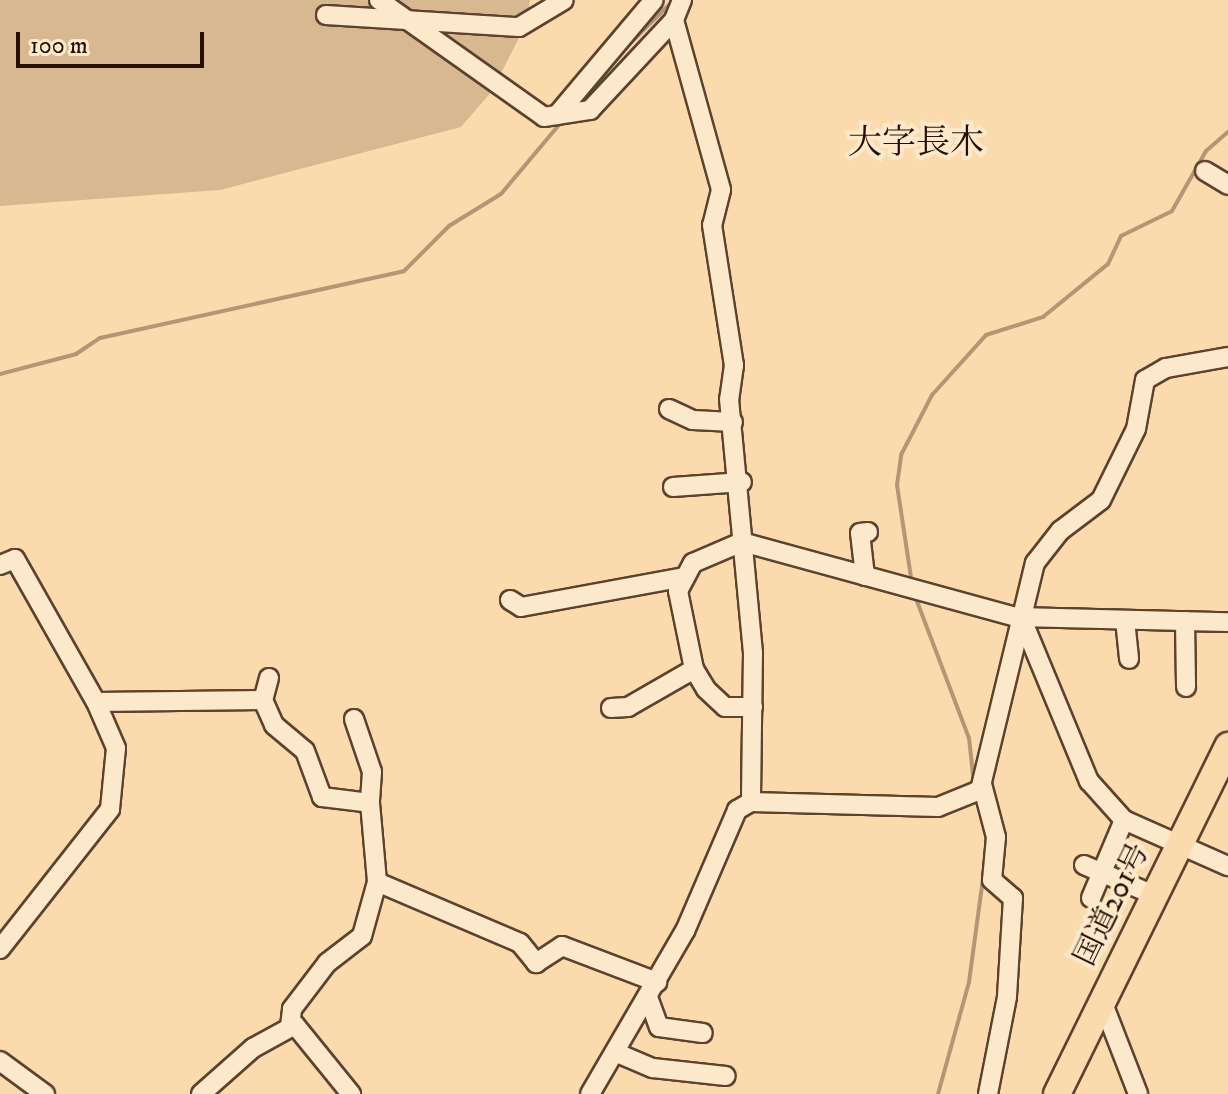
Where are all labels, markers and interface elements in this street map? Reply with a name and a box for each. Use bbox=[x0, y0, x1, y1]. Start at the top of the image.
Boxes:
scale bar bbox=[20, 16, 208, 66]
text: 100 m bbox=[30, 31, 88, 61]
district label: 大字長木 bbox=[848, 124, 984, 164]
street label: 国道201号 bbox=[1068, 838, 1158, 972]

